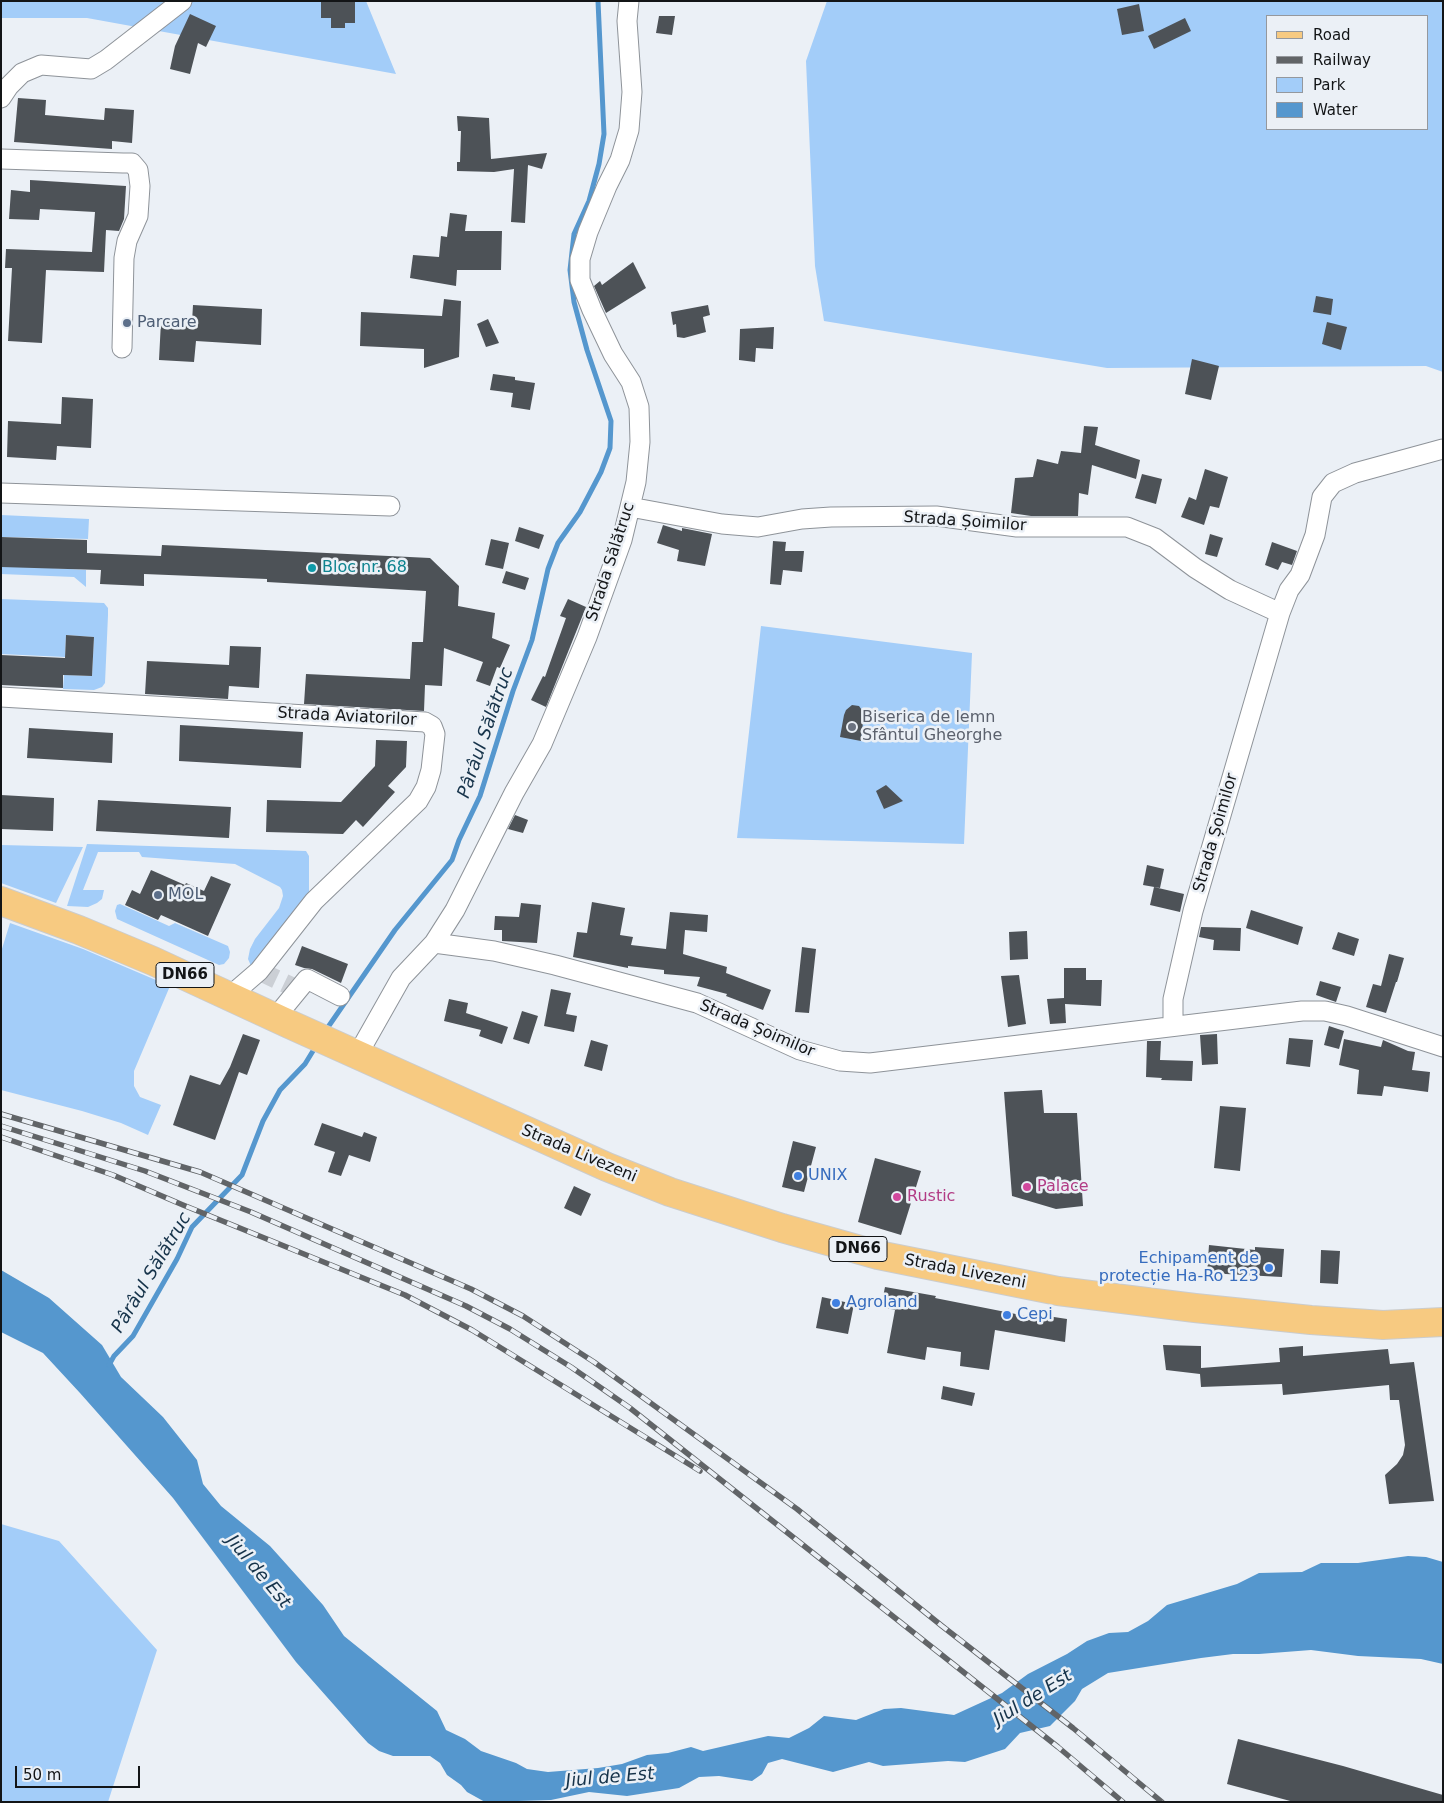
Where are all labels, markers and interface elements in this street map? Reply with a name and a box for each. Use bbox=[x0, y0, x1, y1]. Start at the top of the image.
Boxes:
legend bbox=[1266, 15, 1429, 130]
text: Road bbox=[1313, 26, 1351, 44]
text: Railway bbox=[1313, 51, 1371, 69]
text: Park bbox=[1313, 76, 1345, 94]
text: Water bbox=[1313, 101, 1357, 119]
place label: Parcare bbox=[137, 313, 197, 333]
marker: Parcare bbox=[121, 317, 133, 329]
street label: Strada Sălătruc bbox=[583, 500, 639, 624]
street label: Strada Șoimilor bbox=[903, 508, 1027, 536]
place label: Bloc nr. 68 bbox=[322, 558, 407, 578]
marker: Bloc nr. 68 bbox=[306, 562, 318, 574]
water label: Pârâul Sălătruc bbox=[454, 665, 518, 801]
street label: Strada Aviatorilor bbox=[277, 704, 417, 730]
place label: Biserica de lemn Sfântul Gheorghe bbox=[862, 708, 1002, 746]
marker: Biserica de lemn Sfântul Gheorghe bbox=[846, 721, 858, 733]
street label: Strada Șoimilor bbox=[1190, 771, 1242, 895]
place label: MOL bbox=[168, 885, 203, 905]
marker: MOL bbox=[152, 889, 164, 901]
road number: DN66 bbox=[156, 962, 214, 988]
street label: Strada Șoimilor bbox=[697, 996, 817, 1062]
street label: Strada Livezeni bbox=[518, 1121, 640, 1187]
place label: UNIX bbox=[808, 1166, 847, 1186]
marker: UNIX bbox=[792, 1170, 804, 1182]
place label: Palace bbox=[1037, 1177, 1089, 1197]
marker: Palace bbox=[1021, 1181, 1033, 1193]
place label: Rustic bbox=[907, 1187, 955, 1207]
marker: Rustic bbox=[891, 1191, 903, 1203]
water label: Pârâul Sălătruc bbox=[108, 1209, 196, 1337]
road number: DN66 bbox=[829, 1236, 887, 1262]
place label: Echipament de protecție Ha-Ro 123 bbox=[1099, 1249, 1259, 1287]
street label: Strada Livezeni bbox=[903, 1251, 1027, 1293]
marker: Echipament de protecție Ha-Ro 123 bbox=[1263, 1262, 1275, 1274]
place label: Agroland bbox=[846, 1293, 918, 1313]
marker: Agroland bbox=[830, 1297, 842, 1309]
place label: Cepi bbox=[1017, 1305, 1053, 1325]
marker: Cepi bbox=[1001, 1309, 1013, 1321]
water label: Jiul de Est bbox=[221, 1531, 295, 1613]
water label: Jiul de Est bbox=[990, 1665, 1076, 1731]
scale bar bbox=[18, 1756, 142, 1788]
water label: Jiul de Est bbox=[565, 1763, 655, 1793]
text: 50 m bbox=[23, 1766, 61, 1784]

